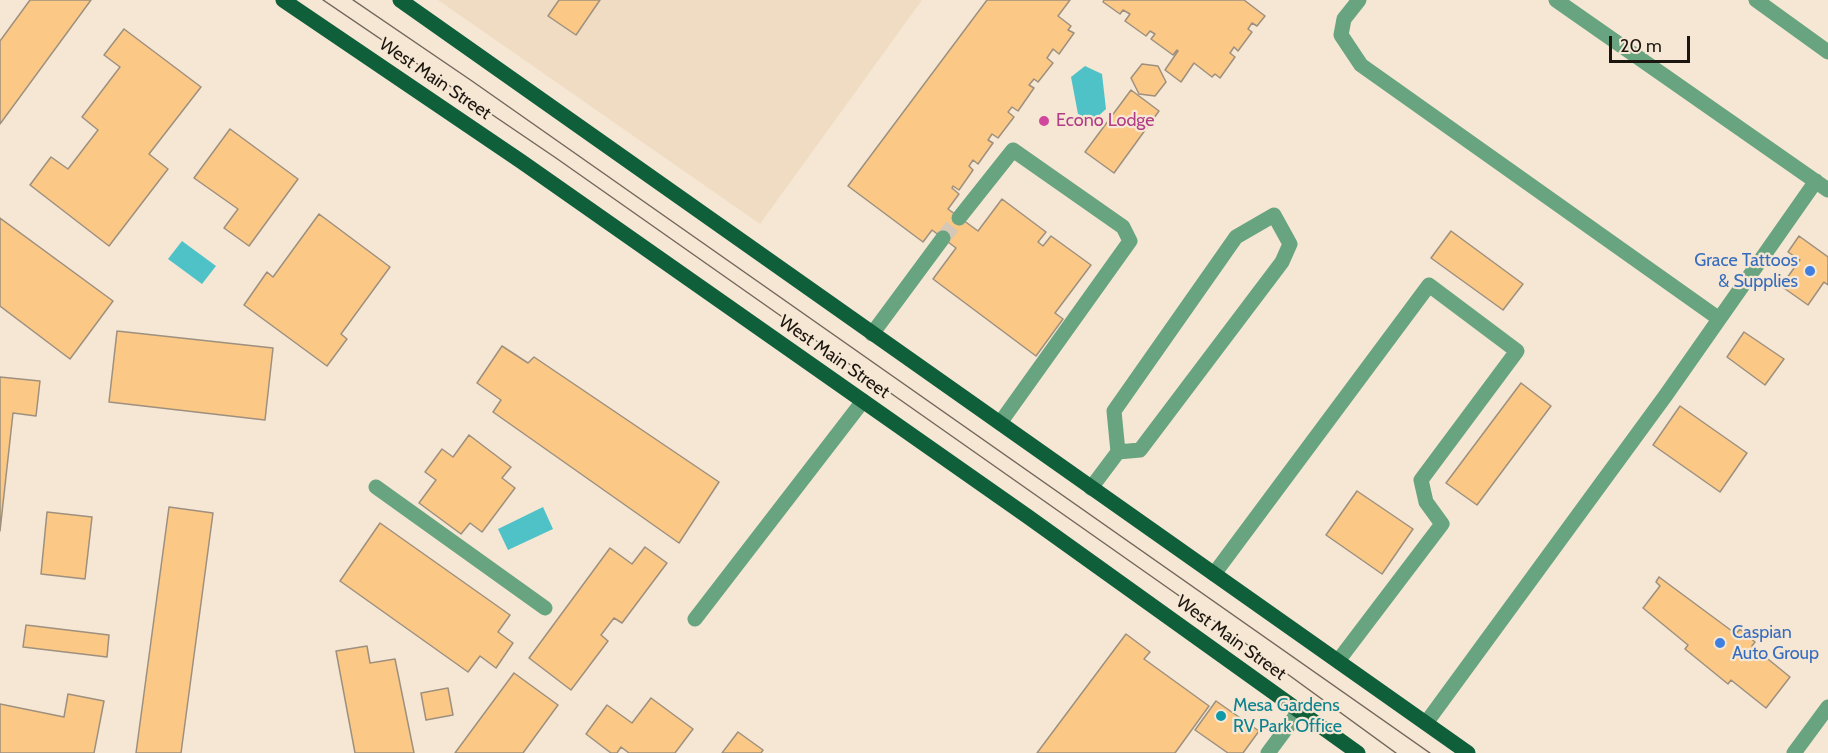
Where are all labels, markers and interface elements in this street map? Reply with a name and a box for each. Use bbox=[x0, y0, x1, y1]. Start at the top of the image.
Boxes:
scale bar bbox=[1612, 24, 1693, 62]
street label: West Main Street bbox=[375, 34, 495, 124]
text: 20 m bbox=[1620, 35, 1662, 57]
place label: Econo Lodge bbox=[1056, 110, 1155, 132]
marker: Econo Lodge bbox=[1037, 114, 1051, 128]
place label: Grace Tattoos & Supplies bbox=[1694, 250, 1798, 292]
marker: Grace Tattoos & Supplies bbox=[1803, 264, 1817, 278]
street label: West Main Street bbox=[774, 311, 894, 403]
street label: West Main Street bbox=[1172, 591, 1290, 685]
place label: Caspian Auto Group bbox=[1732, 622, 1819, 664]
marker: Caspian Auto Group bbox=[1713, 636, 1727, 650]
place label: Mesa Gardens RV Park Office bbox=[1233, 695, 1342, 738]
marker: Mesa Gardens RV Park Office bbox=[1214, 709, 1228, 723]

